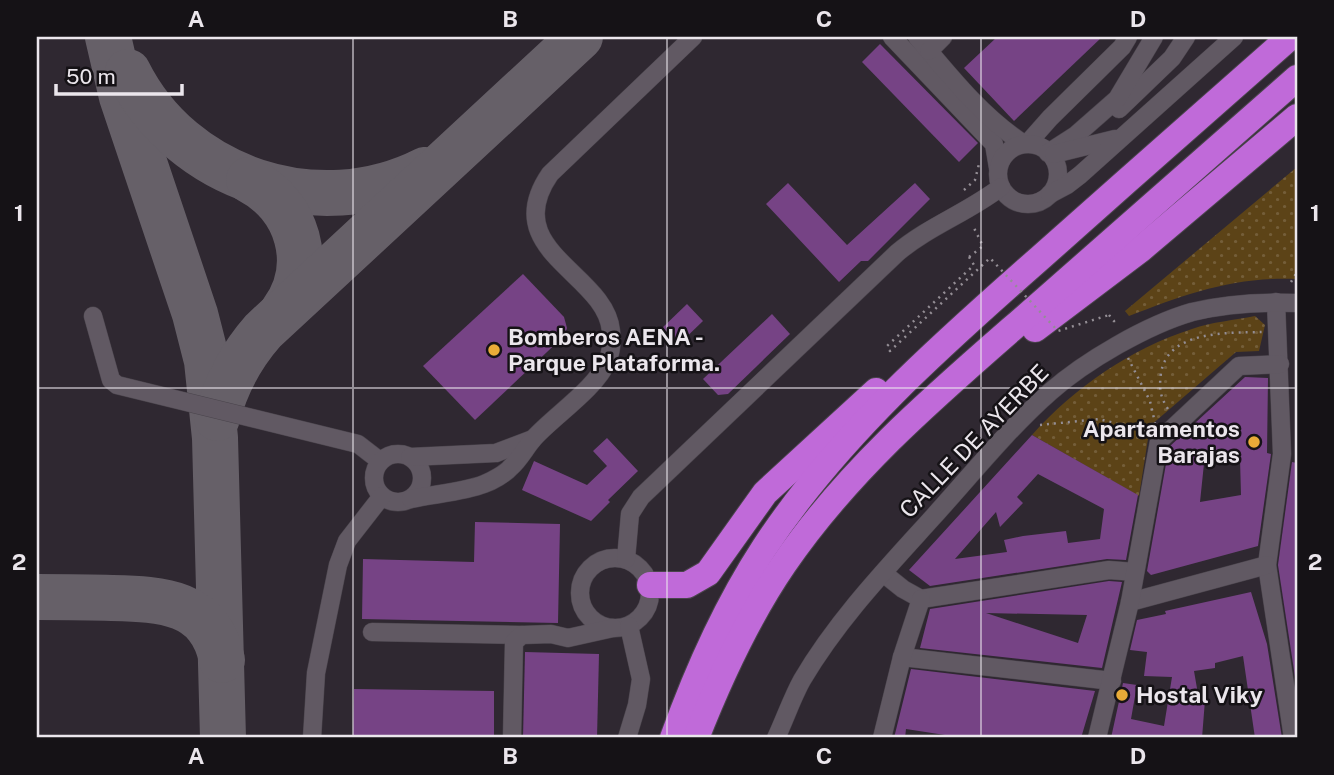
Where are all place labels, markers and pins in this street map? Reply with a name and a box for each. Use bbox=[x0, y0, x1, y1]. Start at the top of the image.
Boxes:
place label: Bomberos AENA - Parque Plataforma. bbox=[508, 323, 720, 376]
marker: Bomberos AENA - Parque Plataforma. bbox=[486, 342, 502, 358]
place label: Apartamentos Barajas bbox=[1083, 415, 1240, 468]
marker: Apartamentos Barajas bbox=[1246, 434, 1262, 450]
place label: Hostal Viky bbox=[1136, 681, 1263, 708]
marker: Hostal Viky bbox=[1114, 687, 1130, 703]

